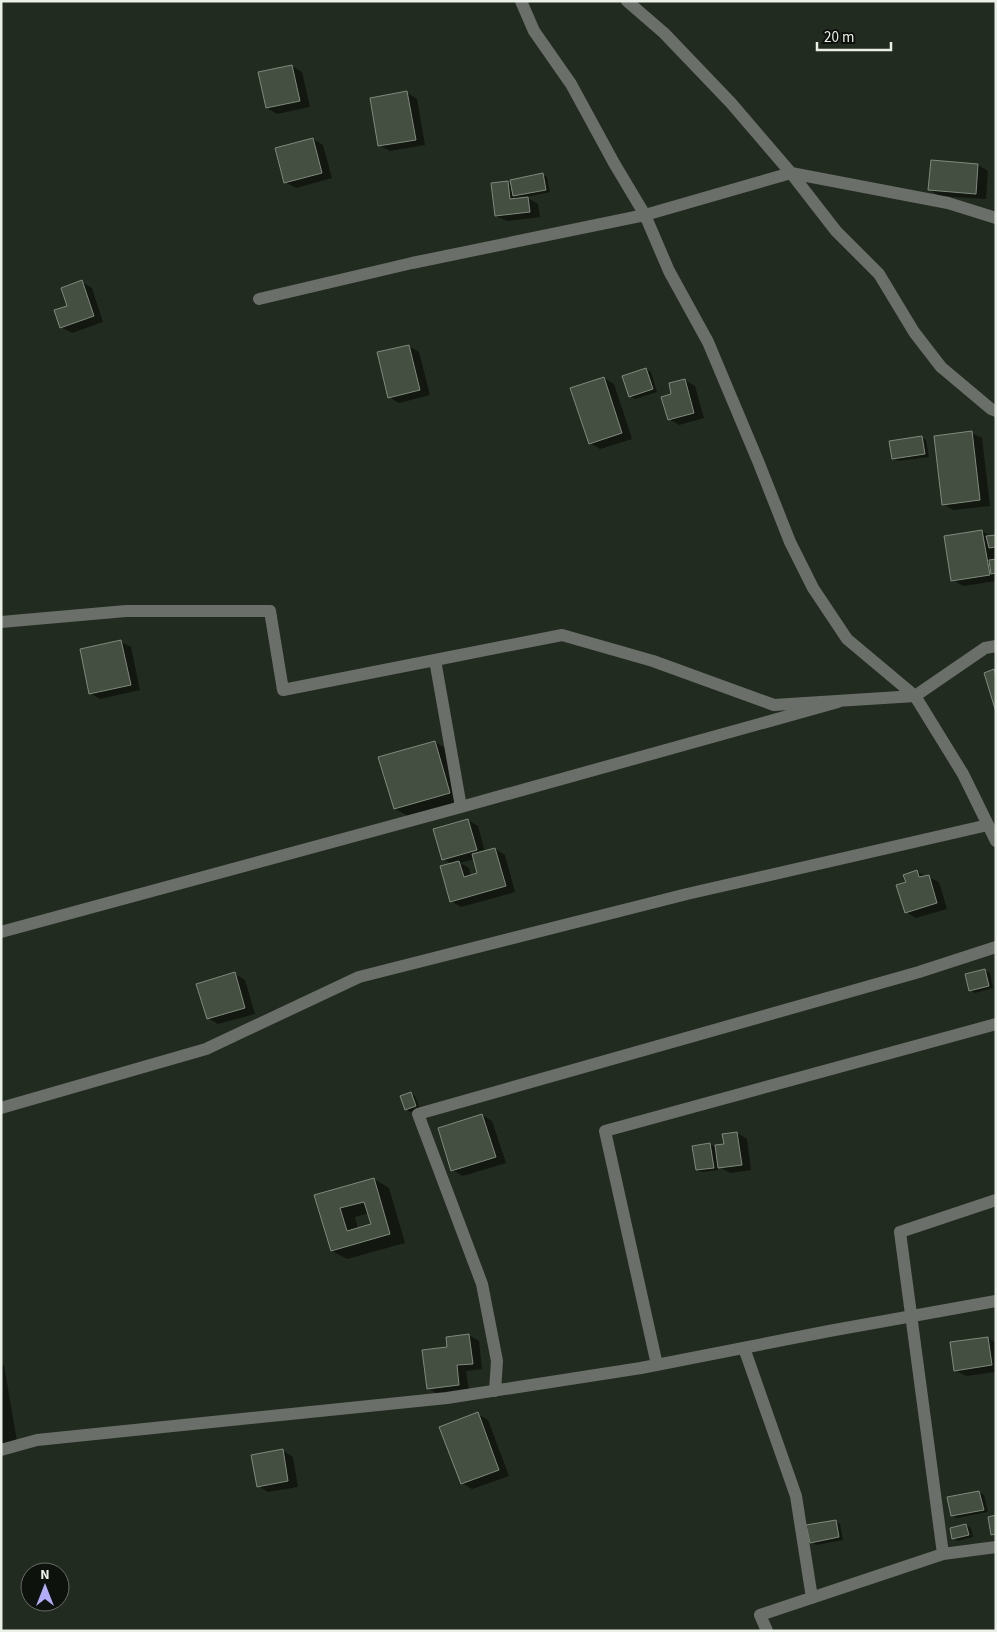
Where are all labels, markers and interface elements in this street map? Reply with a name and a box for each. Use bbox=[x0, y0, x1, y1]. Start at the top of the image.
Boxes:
scale bar bbox=[817, 20, 891, 52]
text: 20 m bbox=[824, 27, 854, 48]
north arrow bbox=[20, 1562, 70, 1612]
text: N bbox=[40, 1565, 50, 1585]

